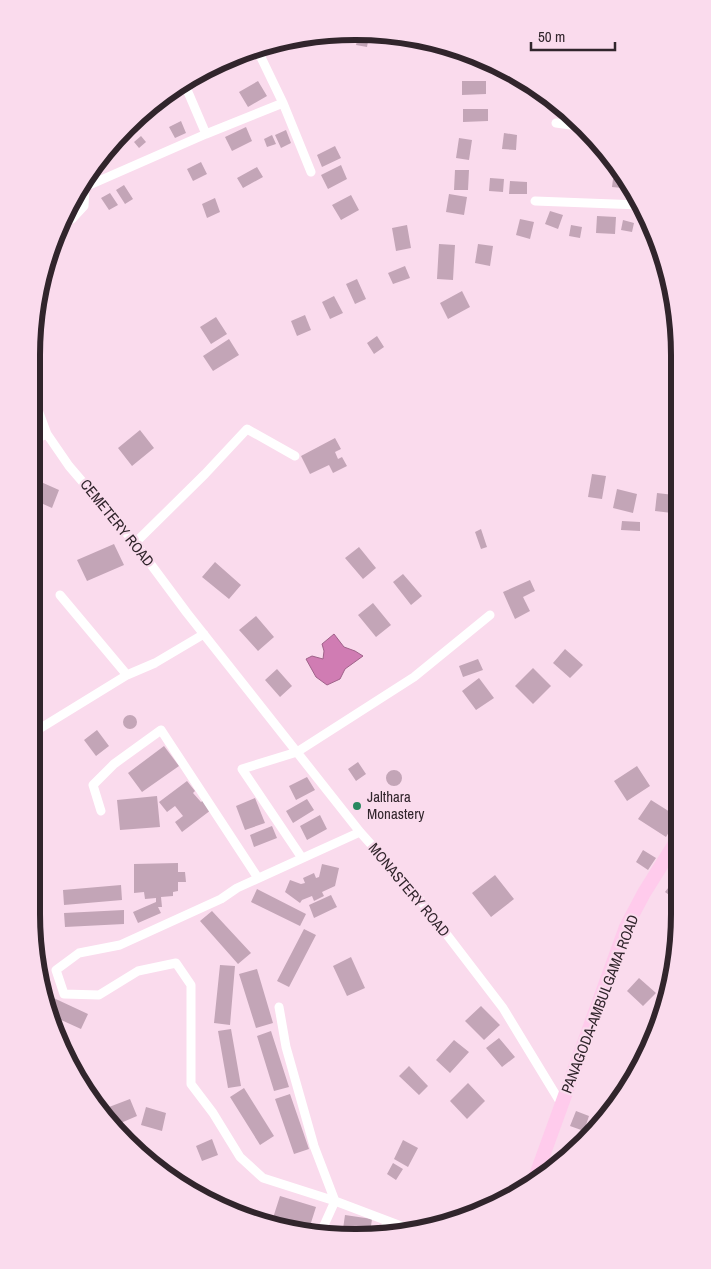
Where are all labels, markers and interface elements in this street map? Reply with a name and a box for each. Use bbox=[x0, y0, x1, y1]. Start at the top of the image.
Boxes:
scale bar bbox=[531, 20, 615, 52]
text: 50 m bbox=[538, 26, 565, 47]
street label: CEMETERY ROAD bbox=[76, 475, 159, 571]
place label: Jalthara Monastery bbox=[367, 786, 425, 824]
marker: Jalthara Monastery bbox=[351, 800, 363, 812]
street label: MONASTERY ROAD bbox=[364, 838, 455, 941]
street label: PANAGODA-AMBULGAMA ROAD bbox=[556, 911, 643, 1096]

